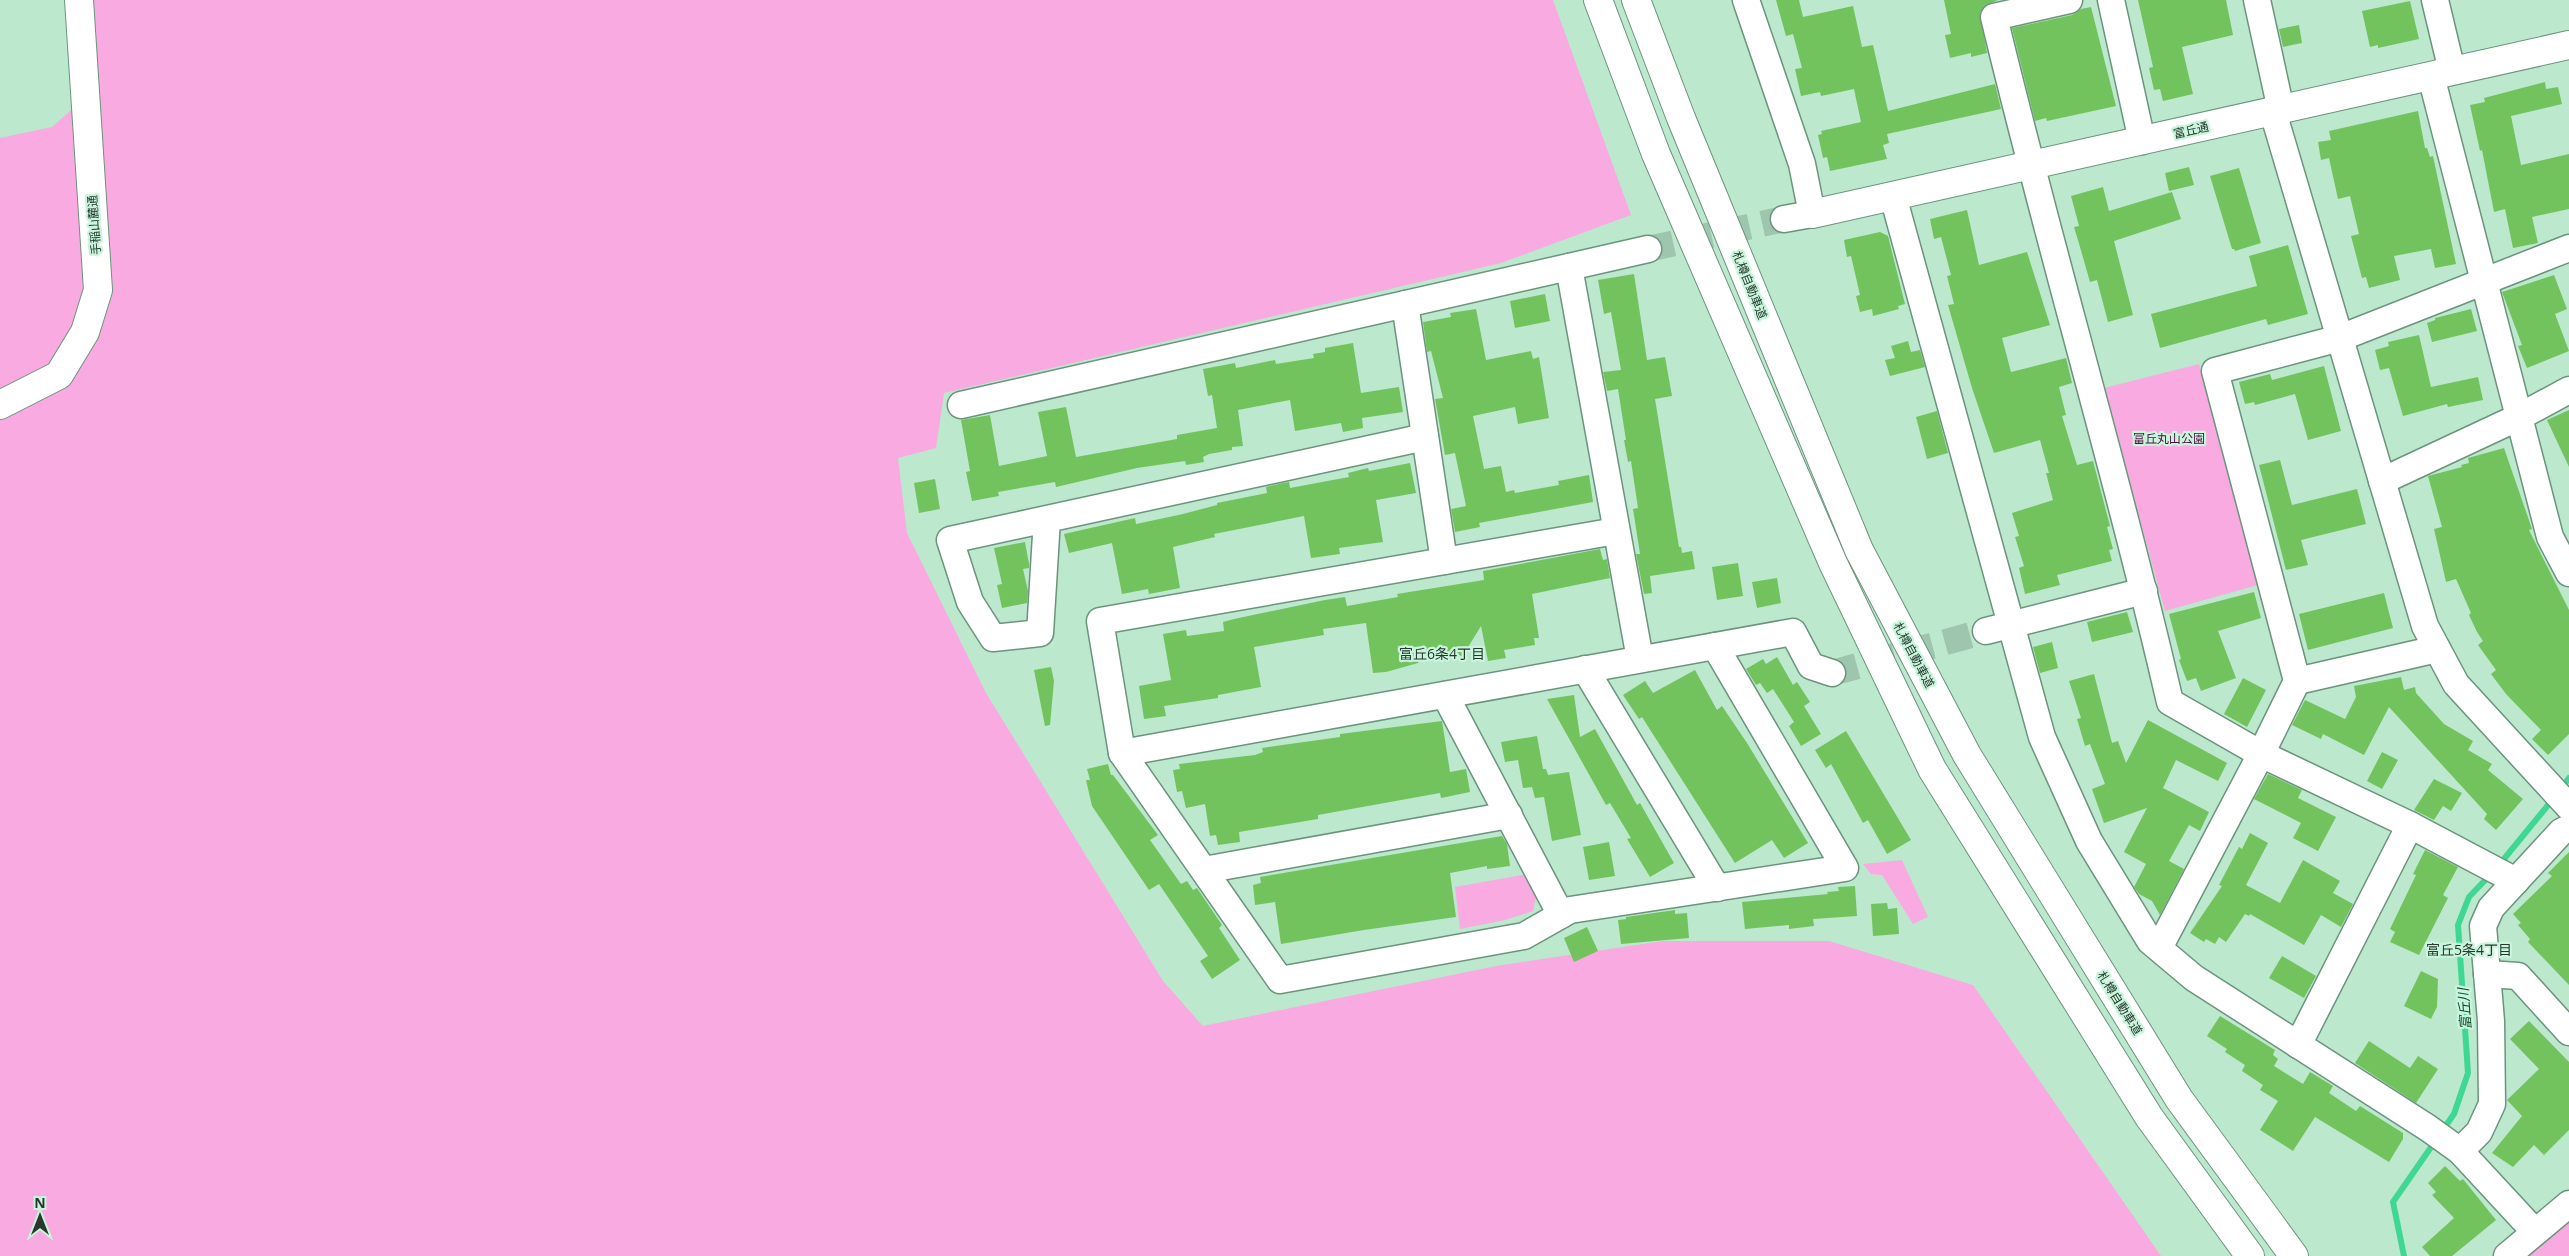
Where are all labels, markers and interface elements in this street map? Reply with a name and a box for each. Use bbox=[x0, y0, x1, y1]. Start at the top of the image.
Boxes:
street label: 富丘通 bbox=[2172, 118, 2210, 142]
street label: 手稲山麓通 bbox=[83, 194, 105, 256]
street label: 札樽自動車道 bbox=[1729, 248, 1771, 322]
park label: 富丘丸山公園 bbox=[2133, 430, 2205, 447]
street label: 札樽自動車道 bbox=[1890, 619, 1938, 691]
district label: 富丘6条4丁目 bbox=[1399, 644, 1485, 663]
district label: 富丘5条4丁目 bbox=[2426, 940, 2512, 959]
street label: 札樽自動車道 bbox=[2094, 968, 2146, 1038]
water label: 富丘川 bbox=[2453, 985, 2475, 1031]
north arrow bbox=[15, 1191, 65, 1241]
text: N bbox=[34, 1193, 46, 1212]

